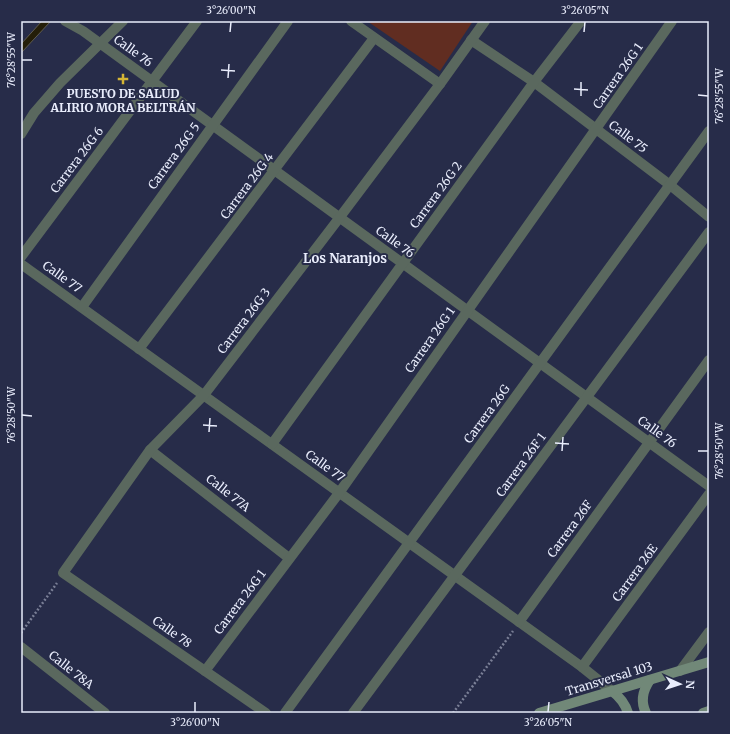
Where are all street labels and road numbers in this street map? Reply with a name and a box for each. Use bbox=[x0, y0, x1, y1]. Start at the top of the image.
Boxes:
street label: Calle 76 bbox=[111, 31, 156, 70]
street label: Carrera 26G 1 bbox=[589, 39, 646, 112]
street label: Calle 75 bbox=[606, 117, 651, 156]
street label: Carrera 26G 5 bbox=[144, 119, 203, 192]
street label: Carrera 26G 6 bbox=[47, 124, 106, 196]
street label: Carrera 26G 4 bbox=[217, 149, 277, 222]
street label: Carrera 26G 2 bbox=[406, 158, 465, 231]
street label: Calle 76 bbox=[373, 222, 418, 261]
street label: Calle 77 bbox=[40, 257, 85, 296]
street label: Carrera 26G 3 bbox=[214, 285, 273, 357]
street label: Carrera 26G 1 bbox=[401, 303, 458, 376]
street label: Carrera 26G bbox=[460, 381, 513, 446]
street label: Calle 76 bbox=[635, 412, 680, 451]
street label: Carrera 26F 1 bbox=[492, 429, 549, 500]
street label: Calle 77 bbox=[303, 446, 348, 485]
street label: Calle 77A bbox=[203, 471, 254, 515]
street label: Carrera 26F bbox=[544, 497, 596, 560]
street label: Carrera 26E bbox=[609, 541, 661, 604]
street label: Carrera 26G 1 bbox=[210, 566, 269, 637]
street label: Calle 78 bbox=[150, 613, 195, 651]
street label: Calle 78A bbox=[46, 647, 97, 692]
street label: Transversal 103 bbox=[564, 658, 654, 699]

